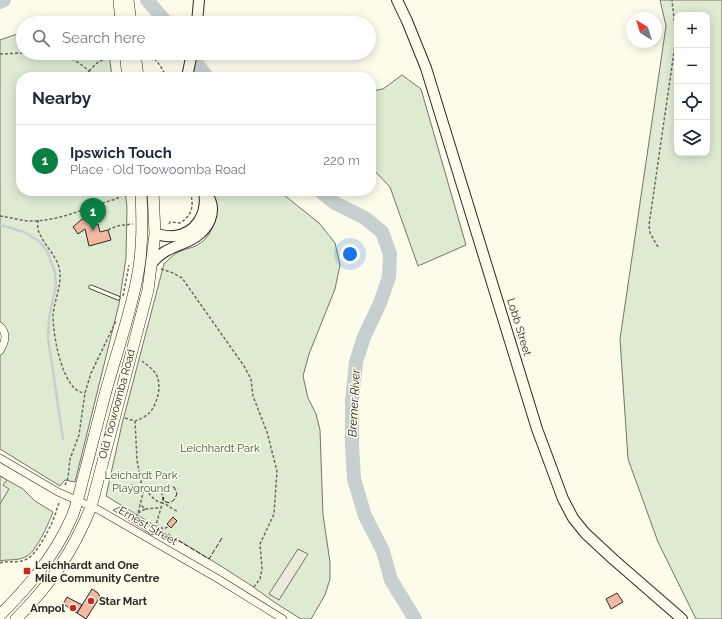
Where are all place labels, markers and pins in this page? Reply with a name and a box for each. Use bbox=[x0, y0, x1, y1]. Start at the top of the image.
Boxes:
pin: 1 bbox=[80, 198, 106, 231]
place label: Leichhardt and One Mile Community Centre bbox=[35, 559, 160, 585]
marker: Leichhardt and One Mile Community Centre bbox=[22, 566, 32, 576]
place label: Star Mart bbox=[99, 595, 148, 608]
marker: Star Mart bbox=[86, 596, 96, 606]
place label: Ampol bbox=[30, 602, 66, 615]
marker: Ampol bbox=[68, 603, 78, 613]

